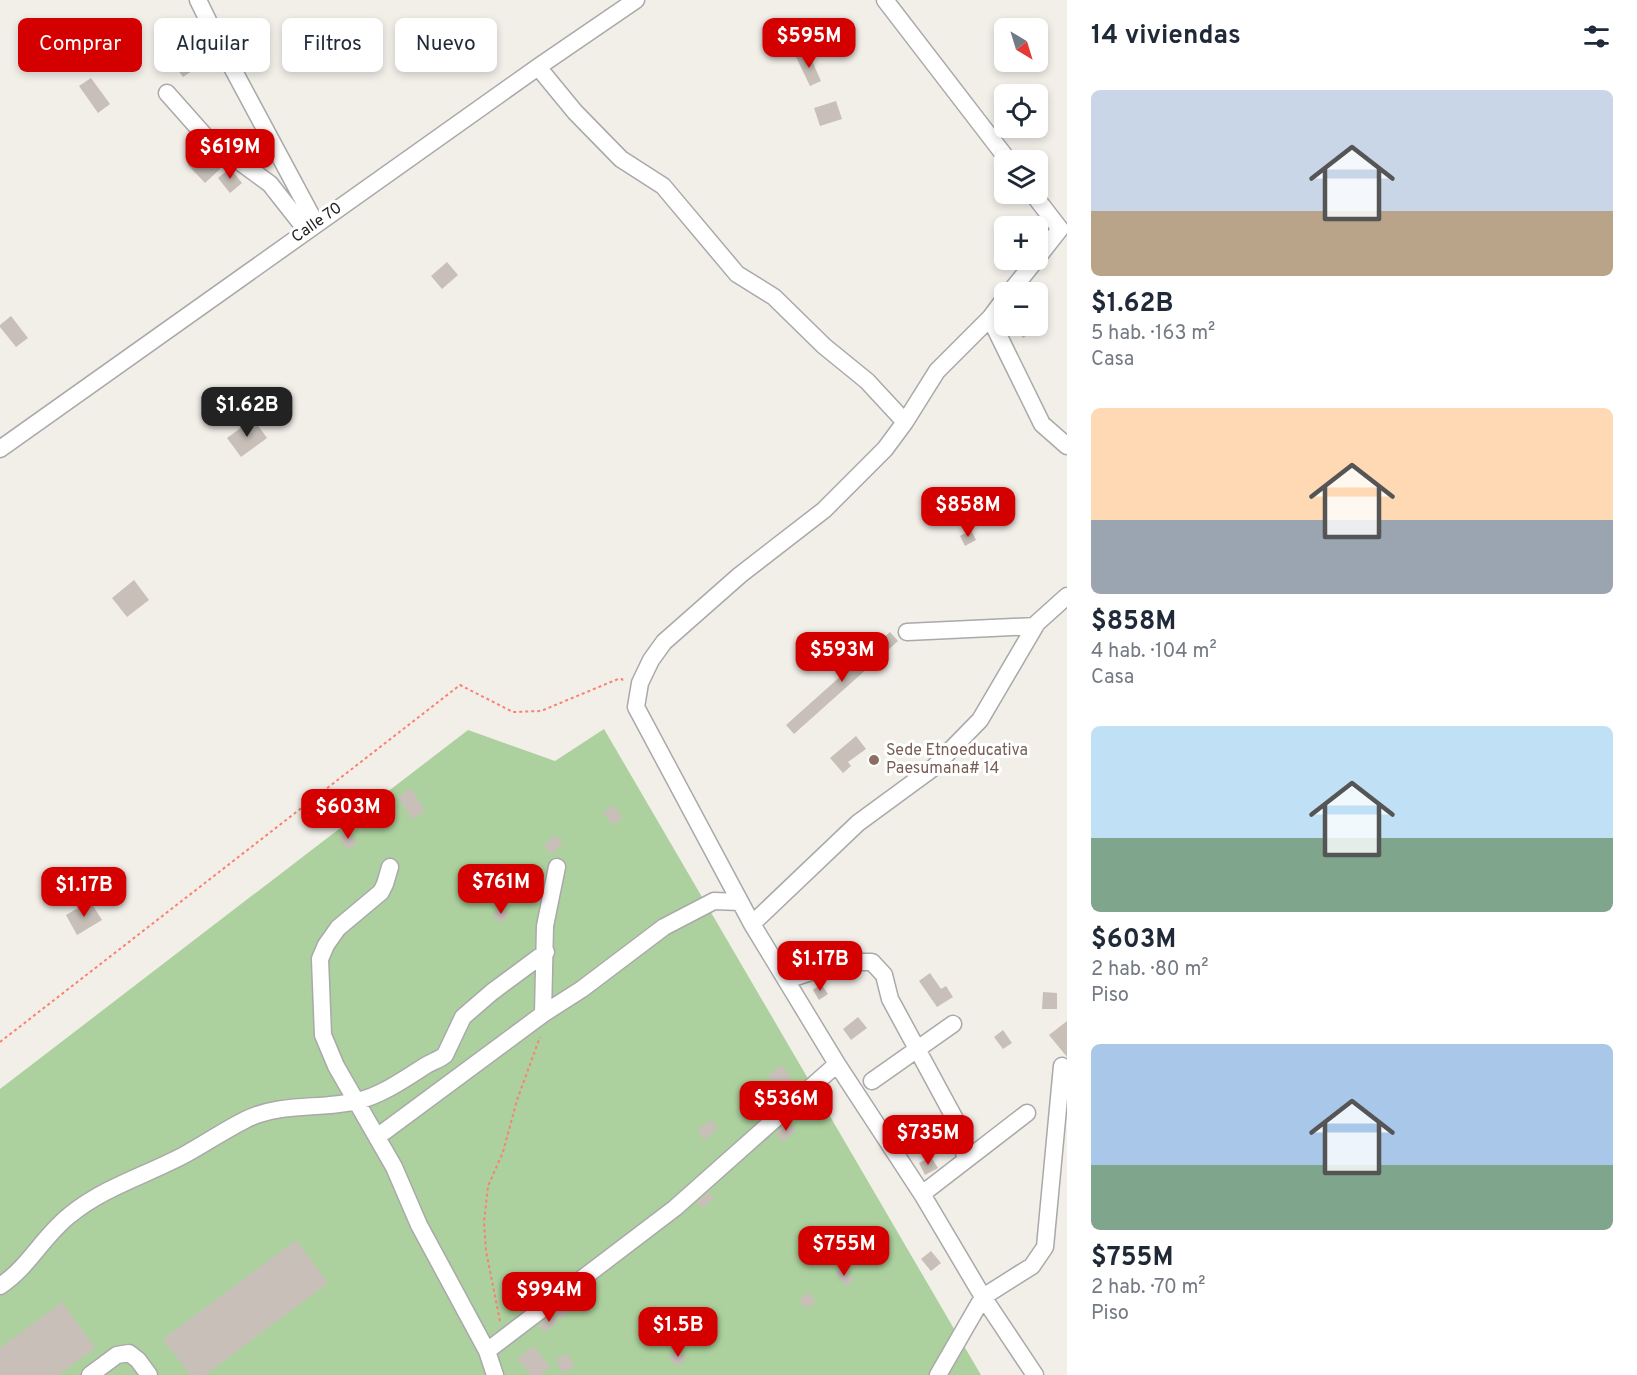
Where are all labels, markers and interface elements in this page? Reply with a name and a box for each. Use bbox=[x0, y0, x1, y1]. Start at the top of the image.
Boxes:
chip: Comprar bbox=[18, 18, 142, 72]
chip: Alquilar bbox=[154, 18, 270, 72]
chip: Filtros bbox=[282, 18, 383, 72]
chip: Nuevo bbox=[395, 18, 497, 72]
pin: $595M bbox=[767, 18, 851, 69]
north arrow bbox=[994, 18, 1048, 72]
map controls bbox=[994, 18, 1048, 336]
text: 14 viviendas bbox=[1091, 20, 1241, 53]
icon: filters bbox=[1580, 20, 1613, 53]
text: $595M bbox=[777, 24, 842, 50]
button: locate bbox=[994, 84, 1048, 138]
pin: $619M bbox=[188, 129, 272, 180]
icon: home bbox=[1298, 129, 1406, 237]
text: $619M bbox=[200, 135, 260, 161]
button: layers bbox=[994, 150, 1048, 204]
street label: Calle 70 bbox=[288, 198, 346, 248]
button: + bbox=[994, 216, 1048, 270]
button: − bbox=[994, 282, 1048, 336]
text: $1.62B bbox=[1091, 288, 1173, 321]
text: 5 hab. · 163 m² bbox=[1091, 321, 1215, 347]
text: Casa bbox=[1091, 347, 1134, 373]
pin: $1.62B bbox=[198, 387, 296, 438]
text: $1.62B bbox=[215, 393, 279, 419]
icon: home bbox=[1298, 447, 1406, 555]
pin: $858M bbox=[926, 487, 1010, 538]
text: $858M bbox=[935, 493, 1001, 519]
text: $858M bbox=[1091, 606, 1176, 639]
pin: $593M bbox=[800, 632, 884, 683]
text: $593M bbox=[810, 638, 874, 664]
text: 4 hab. · 104 m² bbox=[1091, 639, 1217, 665]
text: Casa bbox=[1091, 665, 1134, 691]
place label: Sede Etnoeducativa Paesumana# 14 bbox=[886, 741, 1028, 779]
marker: Sede Etnoeducativa Paesumana# 14 bbox=[867, 753, 881, 767]
icon: home bbox=[1298, 765, 1406, 873]
pin: $603M bbox=[306, 789, 390, 840]
text: $603M bbox=[315, 795, 381, 821]
pin: $761M bbox=[459, 864, 543, 915]
pin: $1.17B bbox=[35, 867, 133, 918]
text: $761M bbox=[472, 870, 530, 896]
text: $1.17B bbox=[55, 873, 113, 899]
text: $603M bbox=[1091, 924, 1176, 957]
pin: $1.17B bbox=[771, 941, 869, 992]
text: $1.17B bbox=[791, 947, 849, 973]
text: 2 hab. · 80 m² bbox=[1091, 957, 1209, 983]
text: Piso bbox=[1091, 983, 1129, 1009]
pin: $536M bbox=[744, 1081, 828, 1132]
icon: home bbox=[1298, 1083, 1406, 1191]
text: $536M bbox=[754, 1087, 818, 1113]
pin: $735M bbox=[886, 1115, 970, 1166]
text: $735M bbox=[897, 1121, 959, 1147]
pin: $755M bbox=[802, 1226, 886, 1277]
text: $755M bbox=[812, 1232, 876, 1258]
text: $755M bbox=[1091, 1242, 1173, 1275]
pin: $994M bbox=[507, 1272, 591, 1323]
text: 2 hab. · 70 m² bbox=[1091, 1275, 1206, 1301]
text: $994M bbox=[516, 1278, 582, 1304]
text: Piso bbox=[1091, 1301, 1129, 1327]
pin: $1.5B bbox=[636, 1307, 720, 1358]
text: $1.5B bbox=[652, 1313, 704, 1339]

